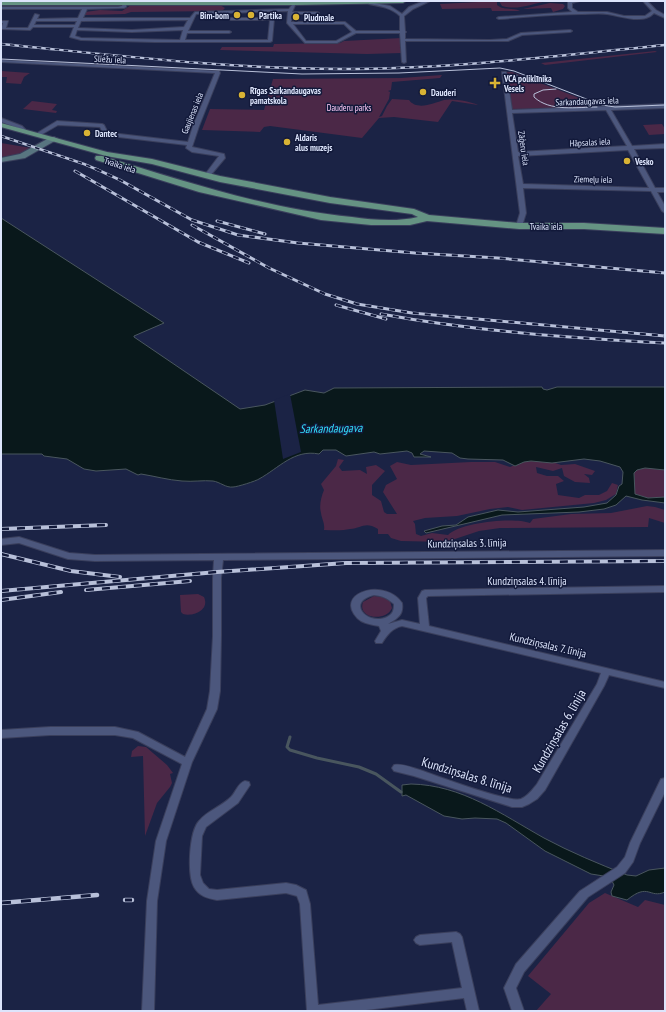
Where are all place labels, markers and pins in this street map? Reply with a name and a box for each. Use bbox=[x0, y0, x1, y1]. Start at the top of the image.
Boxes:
place label: Bim-bom bbox=[200, 10, 229, 21]
marker: Bim-bom bbox=[232, 10, 242, 20]
marker: Pārtika bbox=[246, 10, 256, 20]
place label: Pārtika bbox=[259, 10, 282, 21]
marker: Pludmale bbox=[291, 12, 301, 22]
place label: Pludmale bbox=[304, 12, 334, 23]
place label: VCA poliklīnika Vesels bbox=[503, 73, 552, 94]
marker: VCA poliklīnika Vesels bbox=[489, 77, 501, 89]
place label: Rīgas Sarkandaugavas pamatskola bbox=[250, 85, 321, 106]
marker: Dauderi bbox=[418, 87, 428, 97]
place label: Dauderi bbox=[431, 87, 456, 98]
marker: Rīgas Sarkandaugavas pamatskola bbox=[237, 90, 247, 100]
marker: Dantec bbox=[82, 128, 92, 138]
place label: Dantec bbox=[95, 128, 118, 139]
place label: Aldaris alus muzejs bbox=[294, 132, 332, 153]
marker: Aldaris alus muzejs bbox=[282, 137, 292, 147]
marker: Vesko bbox=[622, 156, 632, 166]
place label: Vesko bbox=[634, 156, 654, 167]

